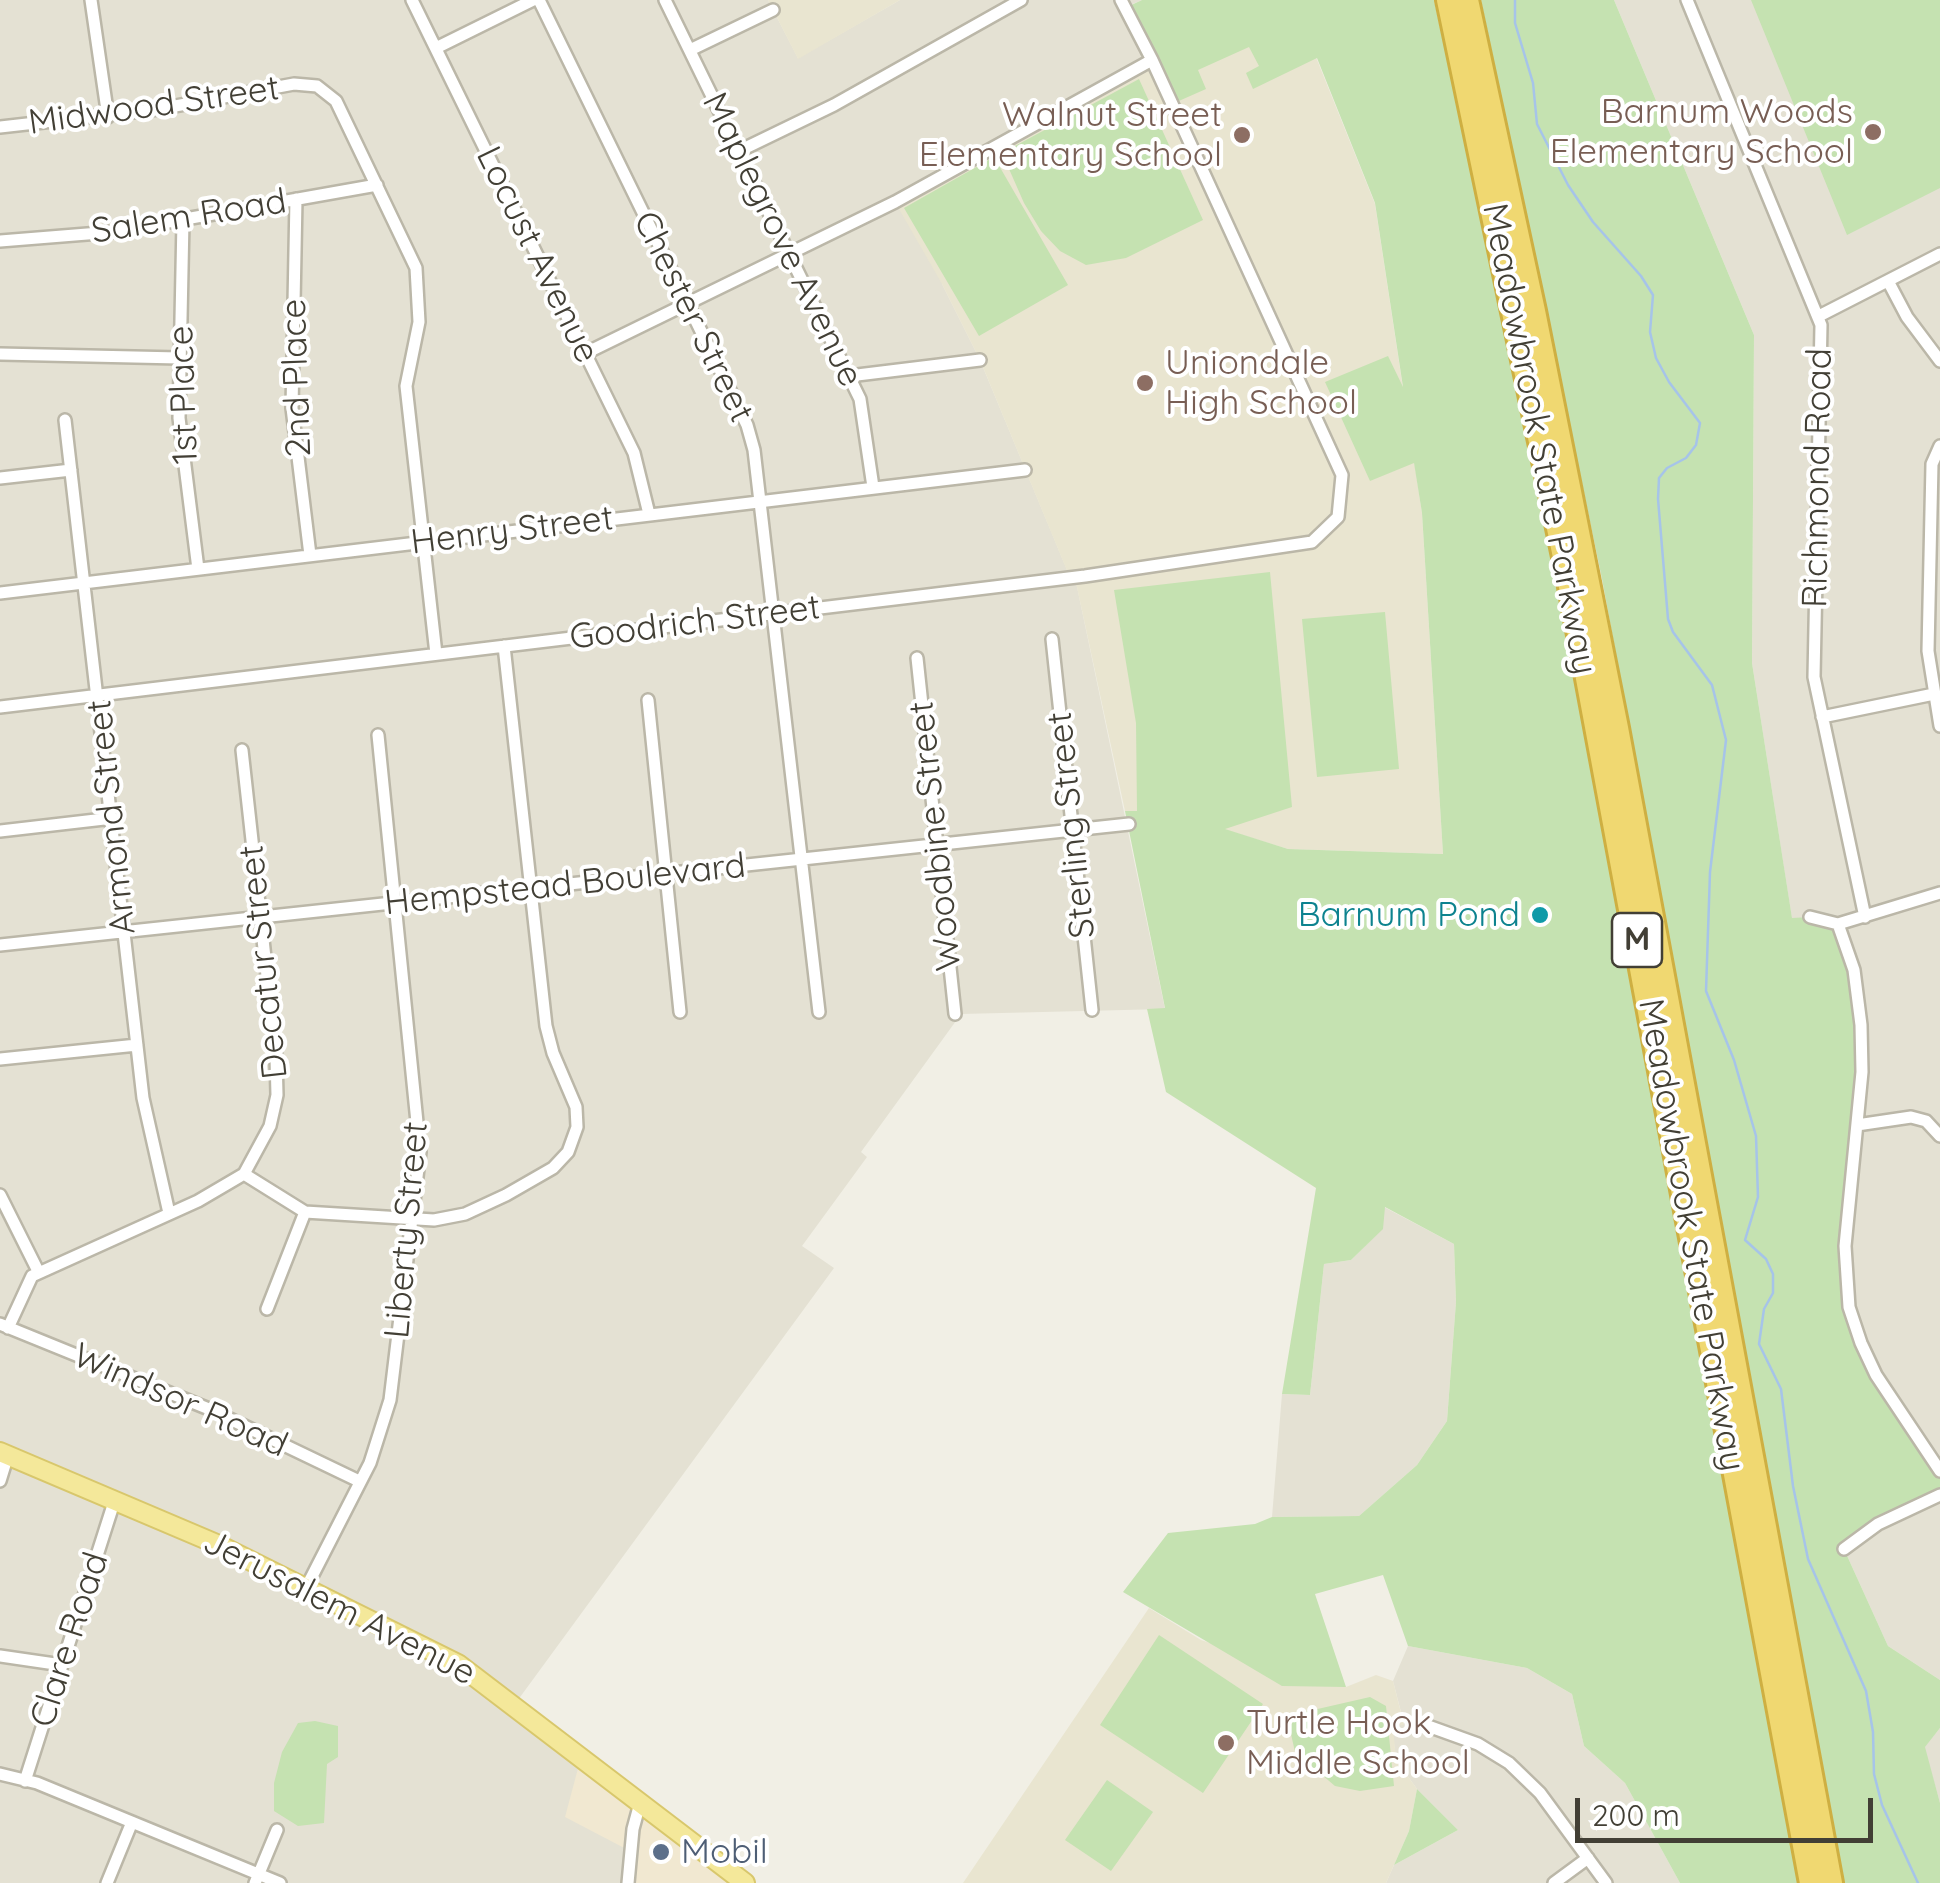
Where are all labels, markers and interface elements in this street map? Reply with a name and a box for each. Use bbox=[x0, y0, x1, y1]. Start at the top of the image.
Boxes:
street label: Midwood Street bbox=[26, 68, 282, 144]
street label: Maplegrove Avenue bbox=[693, 86, 871, 394]
place label: Barnum Woods Elementary School bbox=[1550, 91, 1853, 173]
place label: Walnut Street Elementary School bbox=[919, 94, 1222, 176]
marker: Barnum Woods Elementary School bbox=[1862, 121, 1884, 143]
marker: Walnut Street Elementary School bbox=[1231, 124, 1253, 146]
street label: Locust Avenue bbox=[467, 140, 607, 370]
street label: Salem Road bbox=[89, 181, 289, 253]
street label: Meadowbrook State Parkway bbox=[1473, 200, 1605, 678]
street label: Chester Street bbox=[624, 205, 762, 429]
street label: 2nd Place bbox=[273, 298, 321, 458]
street label: 1st Place bbox=[161, 325, 207, 465]
place label: Uniondale High School bbox=[1165, 342, 1357, 424]
street label: Richmond Road bbox=[1795, 348, 1841, 608]
marker: Uniondale High School bbox=[1134, 372, 1156, 394]
street label: Henry Street bbox=[408, 498, 616, 564]
street label: Goodrich Street bbox=[567, 587, 823, 659]
street label: Armond Street bbox=[79, 698, 145, 936]
street label: Woodbine Street bbox=[901, 699, 971, 973]
street label: Sterling Street bbox=[1039, 710, 1105, 940]
street label: Decatur Street bbox=[231, 843, 297, 1081]
street label: Hempstead Boulevard bbox=[382, 845, 748, 925]
place label: Barnum Pond bbox=[1298, 894, 1520, 936]
marker: Barnum Pond bbox=[1529, 904, 1551, 926]
road number: M bbox=[1612, 913, 1662, 967]
street label: Meadowbrook State Parkway bbox=[1629, 996, 1753, 1474]
street label: Liberty Street bbox=[377, 1120, 437, 1340]
street label: Windsor Road bbox=[66, 1335, 294, 1467]
street label: Jerusalem Avenue bbox=[196, 1521, 482, 1695]
street label: Clare Road bbox=[22, 1547, 118, 1733]
place label: Turtle Hook Middle School bbox=[1246, 1702, 1470, 1784]
marker: Turtle Hook Middle School bbox=[1215, 1732, 1237, 1754]
scale bar bbox=[1580, 1778, 1878, 1840]
text: 200 m bbox=[1592, 1796, 1680, 1834]
place label: Mobil bbox=[681, 1831, 768, 1873]
marker: Mobil bbox=[650, 1841, 672, 1863]

